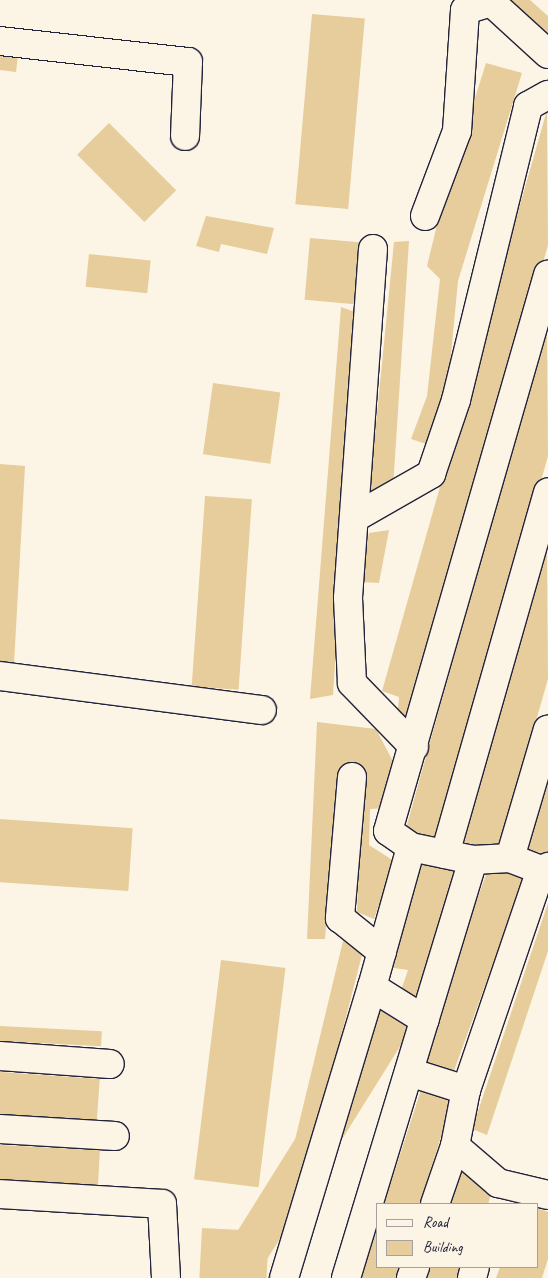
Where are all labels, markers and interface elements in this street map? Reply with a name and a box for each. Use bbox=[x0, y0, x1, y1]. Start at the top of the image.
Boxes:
legend bbox=[376, 1203, 538, 1268]
text: Road bbox=[423, 1213, 448, 1232]
text: Building bbox=[423, 1238, 462, 1257]

